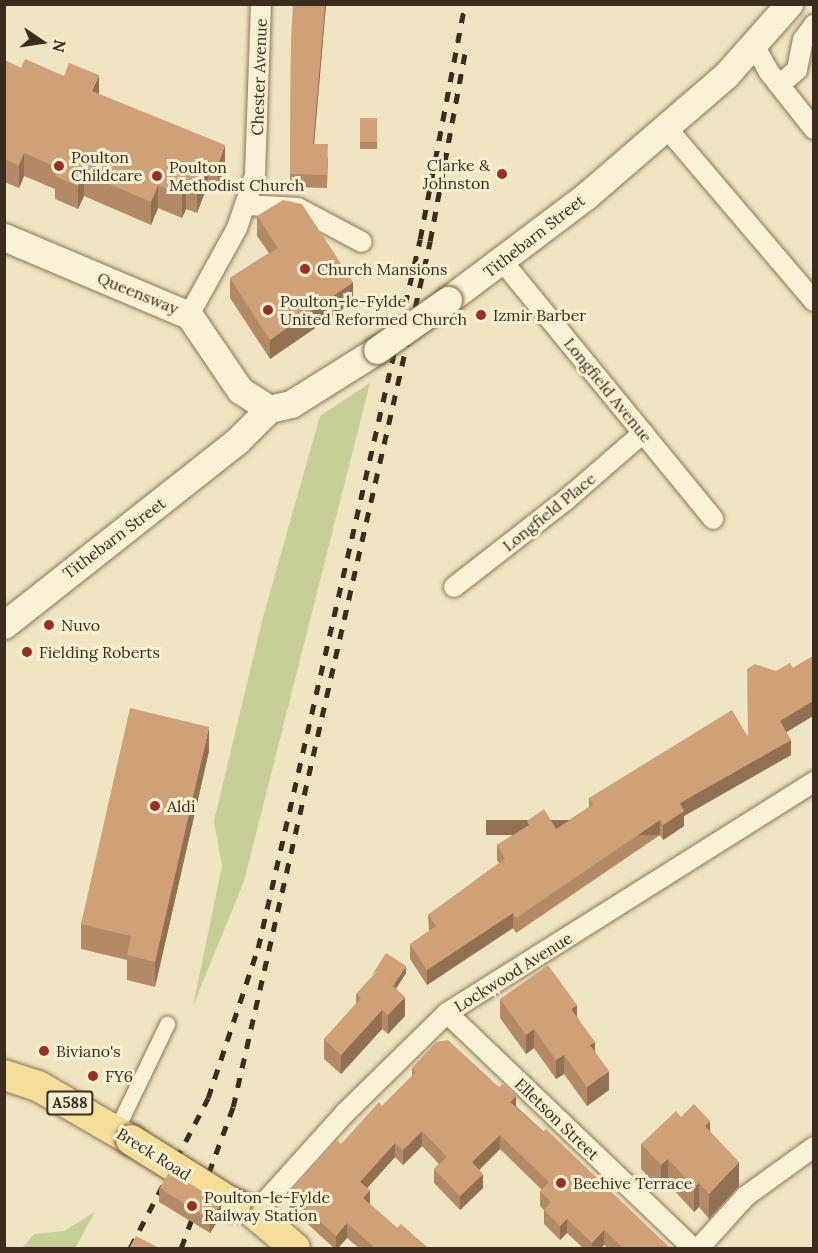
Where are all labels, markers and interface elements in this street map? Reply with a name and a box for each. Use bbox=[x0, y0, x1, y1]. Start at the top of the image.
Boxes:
north arrow bbox=[12, 12, 72, 72]
street label: Chester Avenue bbox=[247, 18, 271, 136]
text: N bbox=[48, 38, 71, 54]
place label: Poulton Childcare bbox=[71, 147, 142, 185]
place label: Clarke & Johnston bbox=[423, 155, 490, 193]
place label: Poulton Methodist Church bbox=[169, 157, 304, 195]
marker: Poulton Childcare bbox=[52, 159, 66, 173]
marker: Clarke & Johnston bbox=[495, 167, 509, 181]
marker: Poulton Methodist Church bbox=[150, 169, 164, 183]
street label: Tithebarn Street bbox=[480, 191, 588, 281]
place label: Church Mansions bbox=[317, 259, 447, 279]
marker: Church Mansions bbox=[298, 262, 312, 276]
street label: Queensway bbox=[95, 268, 181, 318]
place label: Poulton-le-Fylde United Reformed Church bbox=[280, 291, 467, 329]
marker: Poulton-le-Fylde United Reformed Church bbox=[261, 303, 275, 317]
place label: Izmir Barber bbox=[493, 305, 586, 325]
marker: Izmir Barber bbox=[474, 308, 488, 322]
street label: Longfield Avenue bbox=[560, 334, 656, 446]
street label: Longfield Place bbox=[499, 469, 599, 555]
street label: Tithebarn Street bbox=[59, 493, 169, 583]
place label: Nuvo bbox=[61, 615, 100, 635]
marker: Nuvo bbox=[42, 618, 56, 632]
place label: Fielding Roberts bbox=[39, 642, 160, 662]
marker: Fielding Roberts bbox=[20, 645, 34, 659]
place label: Aldi bbox=[167, 796, 195, 816]
marker: Aldi bbox=[148, 799, 162, 813]
street label: Lockwood Avenue bbox=[451, 928, 575, 1016]
place label: Biviano's bbox=[56, 1041, 121, 1061]
marker: Biviano's bbox=[37, 1044, 51, 1058]
place label: FY6 bbox=[105, 1066, 133, 1086]
marker: FY6 bbox=[86, 1069, 100, 1083]
street label: Elletson Street bbox=[511, 1074, 603, 1164]
road number: A588 bbox=[46, 1091, 94, 1115]
street label: Breck Road bbox=[113, 1124, 195, 1184]
place label: Beehive Terrace bbox=[573, 1173, 692, 1193]
marker: Beehive Terrace bbox=[554, 1176, 568, 1190]
place label: Poulton-le-Fylde Railway Station bbox=[204, 1187, 330, 1225]
marker: Poulton-le-Fylde Railway Station bbox=[185, 1199, 199, 1213]

